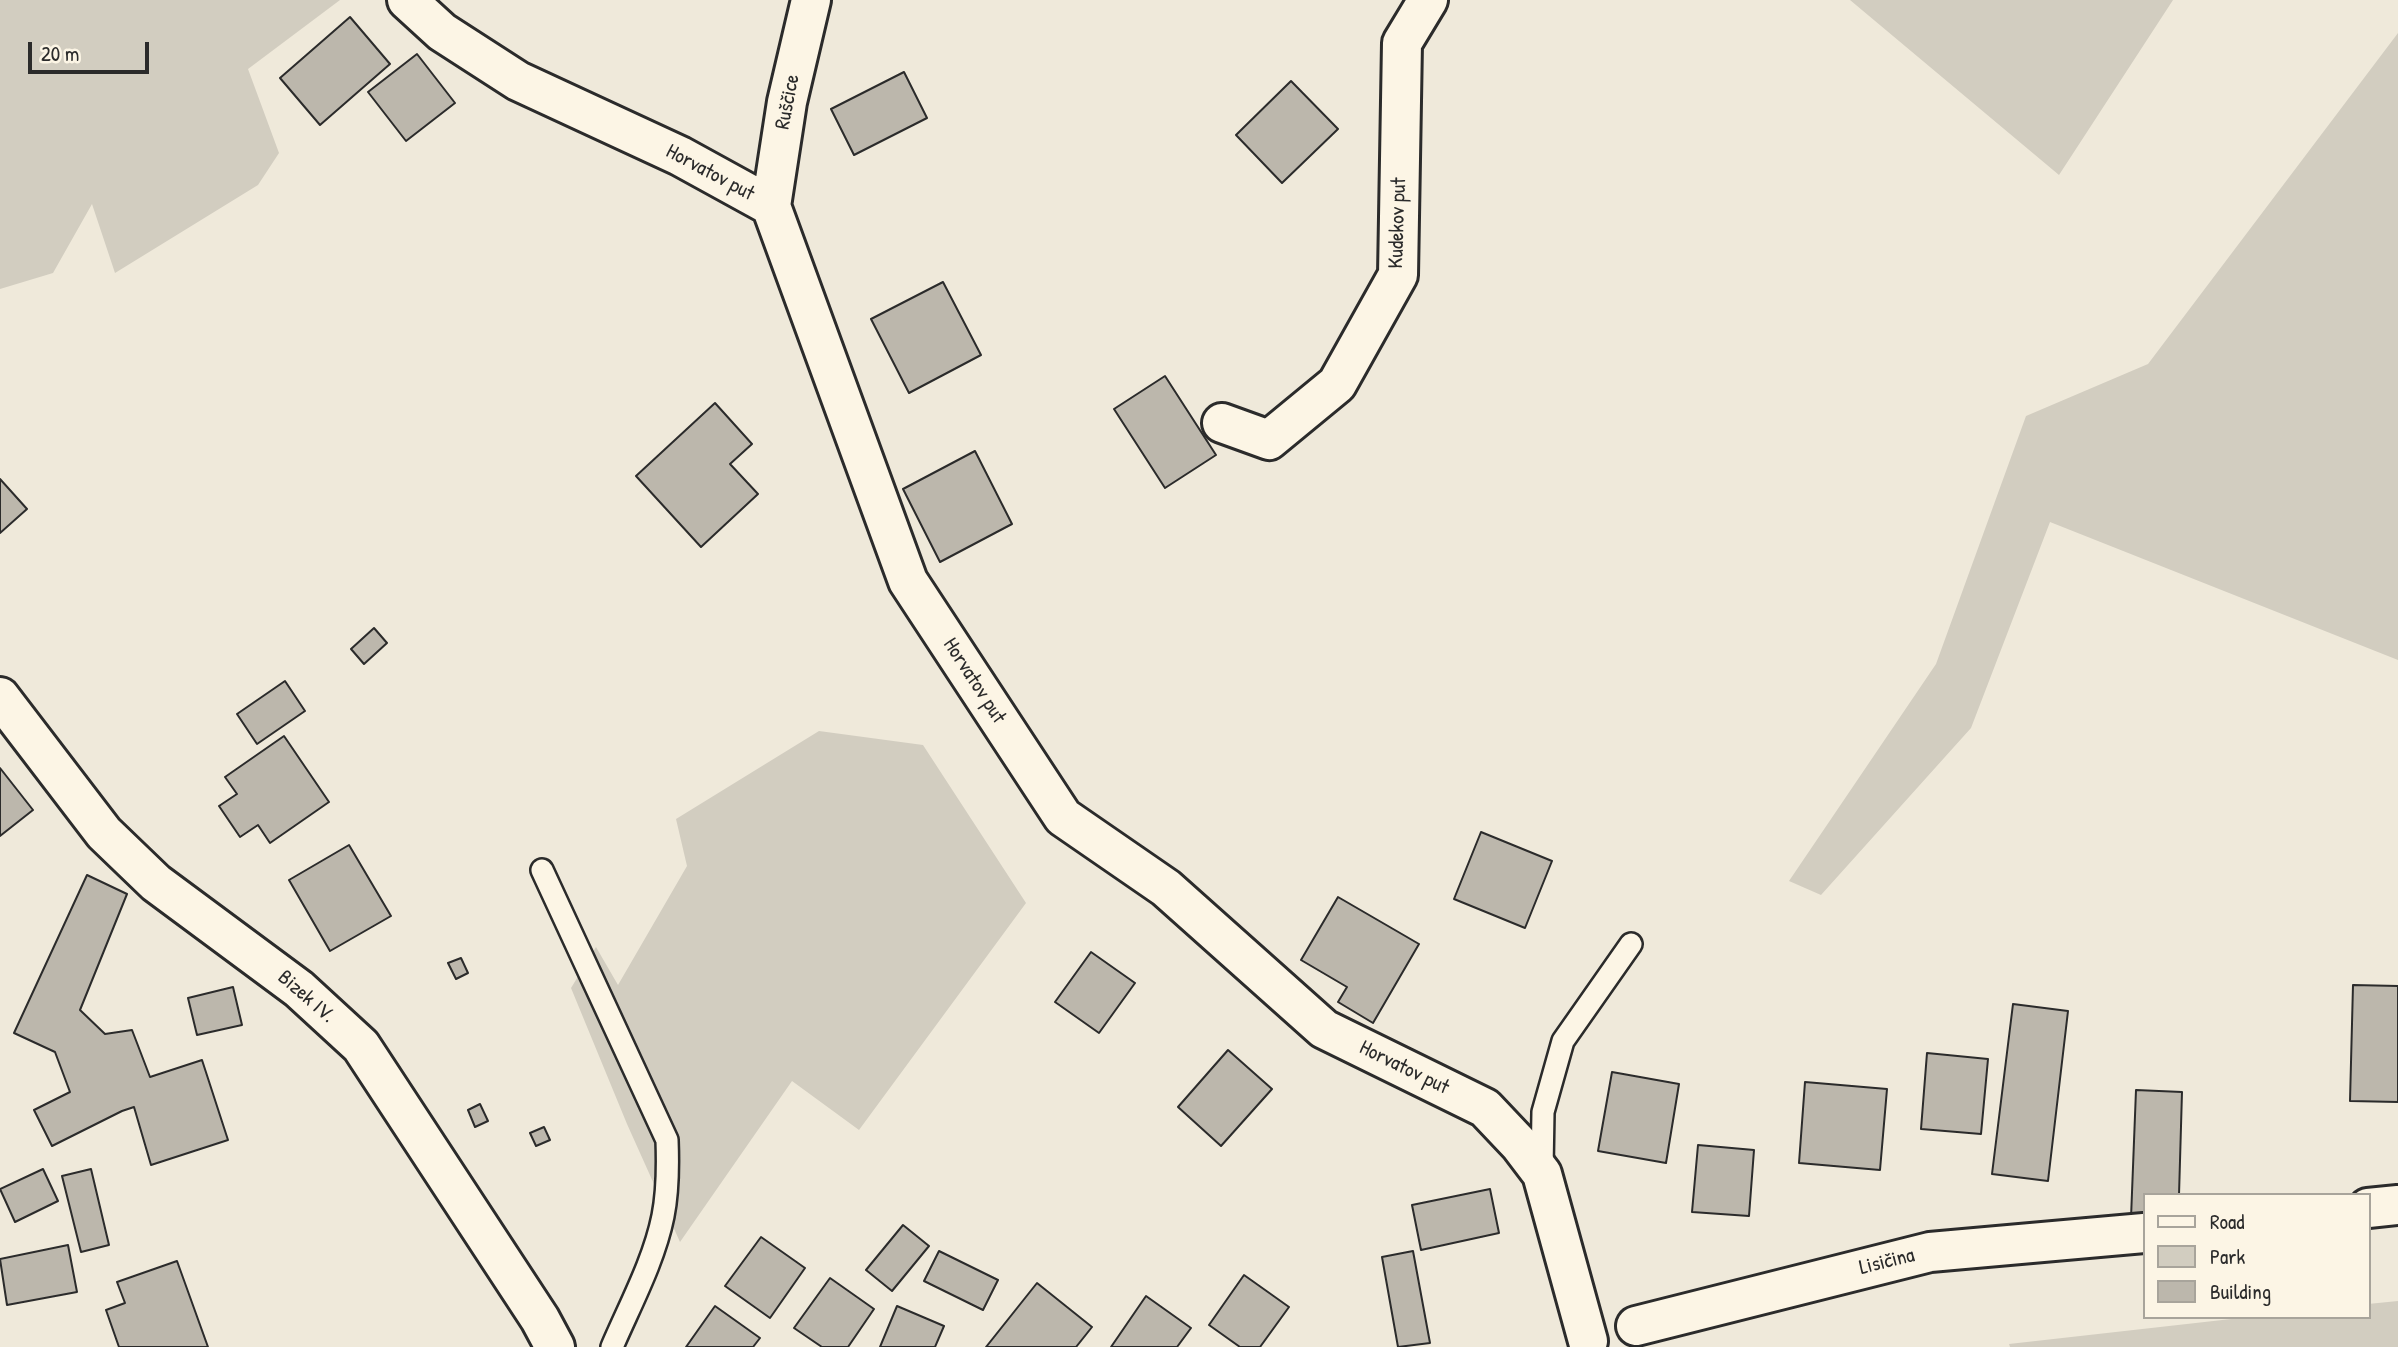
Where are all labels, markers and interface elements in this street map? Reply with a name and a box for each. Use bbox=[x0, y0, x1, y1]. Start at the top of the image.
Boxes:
scale bar bbox=[32, 28, 152, 72]
text: 20 m bbox=[41, 39, 79, 68]
street label: Ruščice bbox=[770, 72, 806, 132]
street label: Horvatov put bbox=[661, 139, 759, 207]
street label: Kudekov put bbox=[1384, 177, 1412, 269]
street label: Horvatov put bbox=[937, 634, 1011, 728]
street label: Bizek IV. bbox=[272, 965, 340, 1029]
street label: Horvatov put bbox=[1355, 1036, 1453, 1100]
legend bbox=[2142, 1193, 2370, 1319]
text: Road bbox=[2210, 1207, 2244, 1236]
text: Park bbox=[2210, 1242, 2245, 1271]
street label: Lisičina bbox=[1857, 1243, 1917, 1281]
text: Building bbox=[2210, 1277, 2271, 1306]

